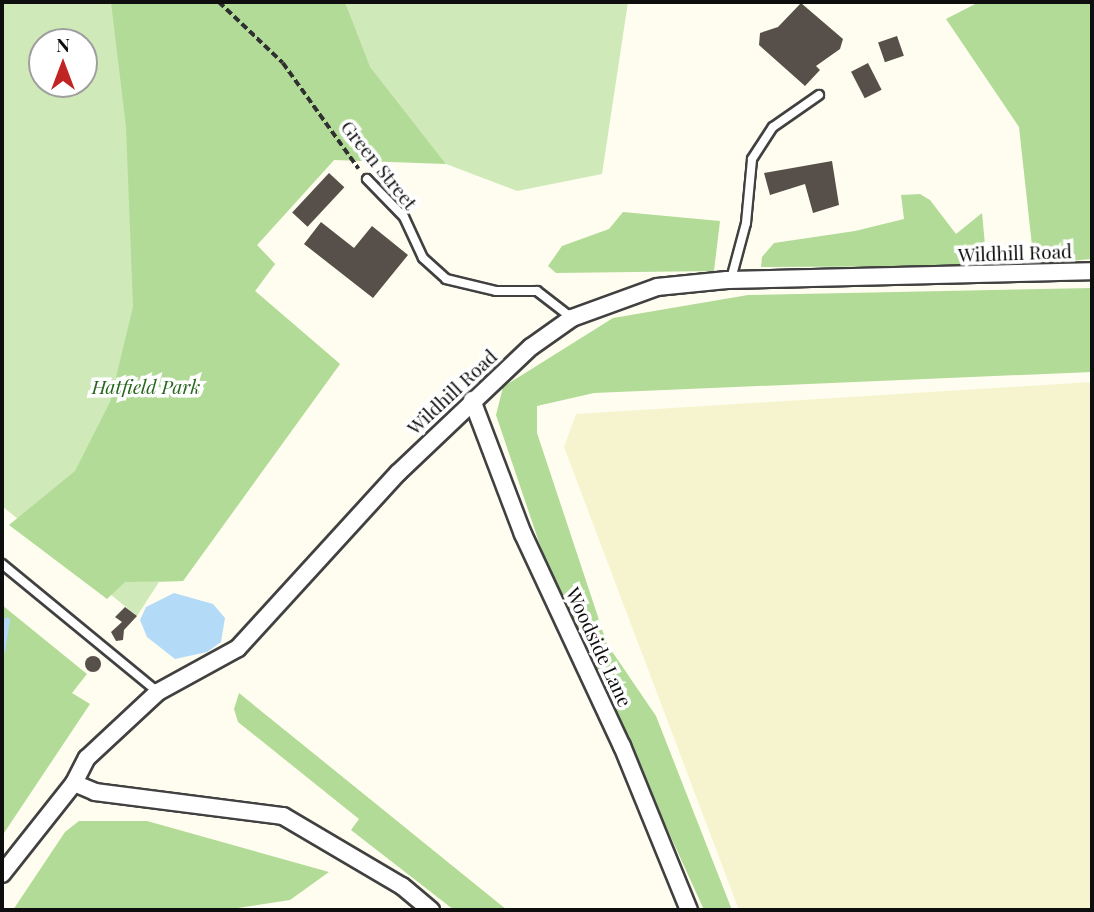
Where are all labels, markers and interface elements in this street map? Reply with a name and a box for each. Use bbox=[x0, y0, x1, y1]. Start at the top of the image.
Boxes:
north arrow bbox=[28, 28, 98, 98]
text: N bbox=[56, 31, 70, 57]
street label: Green Street bbox=[336, 116, 422, 214]
street label: Wildhill Road bbox=[958, 240, 1072, 266]
street label: Wildhill Road bbox=[402, 345, 502, 439]
park label: Hatfield Park bbox=[92, 376, 200, 398]
street label: Woodside Lane bbox=[561, 584, 637, 710]

